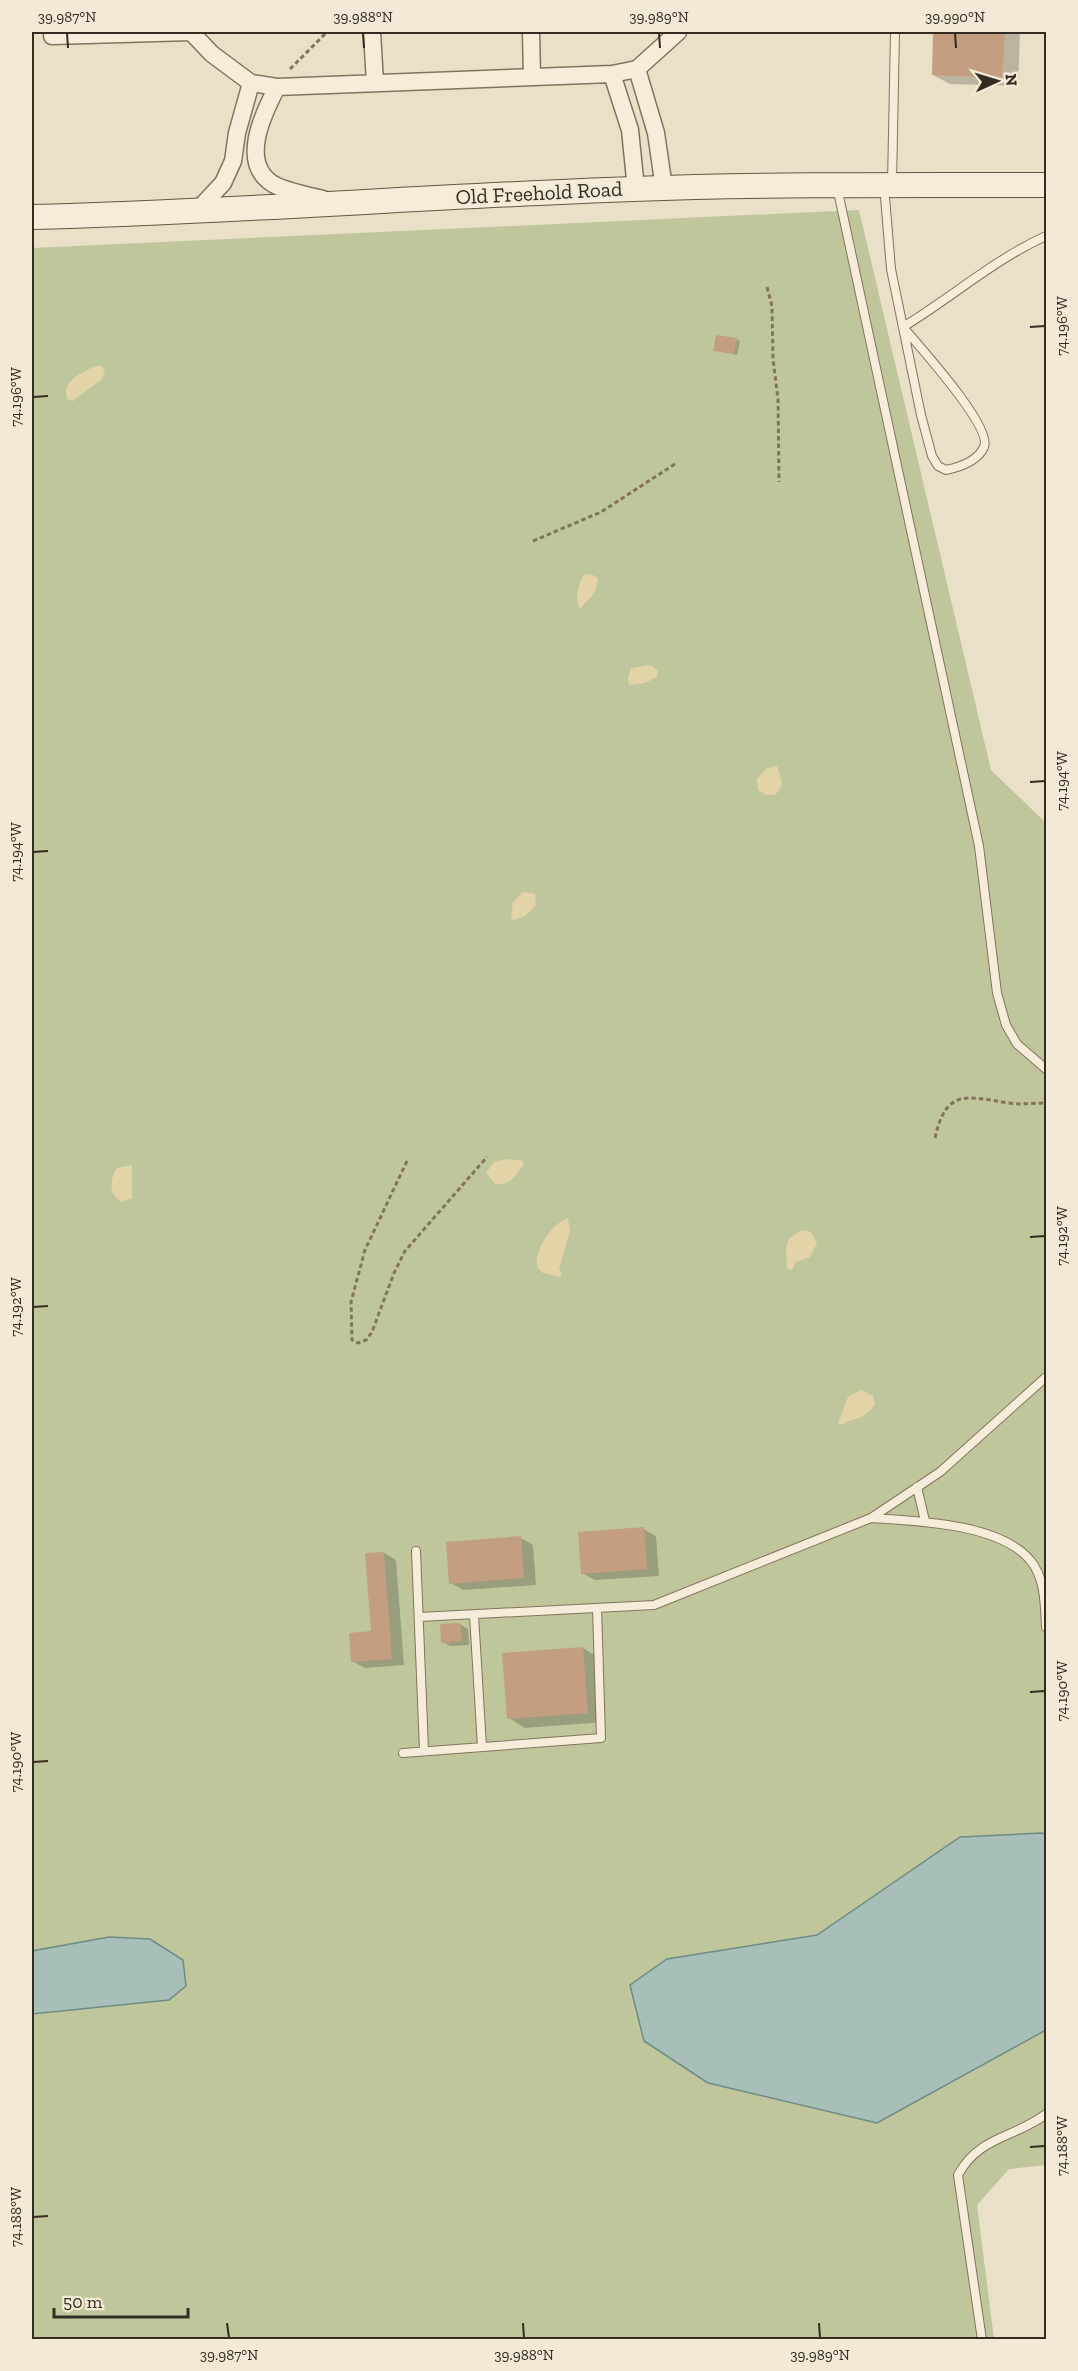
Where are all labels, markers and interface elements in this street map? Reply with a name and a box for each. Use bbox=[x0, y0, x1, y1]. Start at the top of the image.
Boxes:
text: 39.987°N bbox=[38, 8, 96, 26]
text: 39.988°N bbox=[333, 8, 393, 26]
text: 39.989°N bbox=[629, 8, 689, 26]
text: 39.990°N bbox=[925, 8, 985, 26]
north arrow bbox=[967, 51, 1027, 111]
text: N bbox=[1002, 73, 1021, 87]
street label: Old Freehold Road bbox=[455, 176, 623, 209]
text: 74.196°W bbox=[1053, 296, 1071, 356]
text: 74.196°W bbox=[7, 367, 25, 427]
text: 74.194°W bbox=[1053, 751, 1071, 811]
text: 74.194°W bbox=[7, 822, 25, 882]
text: 74.192°W bbox=[1053, 1206, 1071, 1266]
text: 74.192°W bbox=[7, 1277, 25, 1337]
text: 74.190°W bbox=[1053, 1661, 1071, 1721]
text: 74.190°W bbox=[7, 1732, 25, 1792]
text: 74.188°W bbox=[1053, 2116, 1071, 2176]
text: 74.188°W bbox=[7, 2187, 25, 2247]
scale bar bbox=[54, 2281, 188, 2319]
text: 50 m bbox=[63, 2291, 103, 2313]
text: 39.987°N bbox=[200, 2346, 258, 2364]
text: 39.988°N bbox=[494, 2346, 554, 2364]
text: 39.989°N bbox=[790, 2346, 850, 2364]

